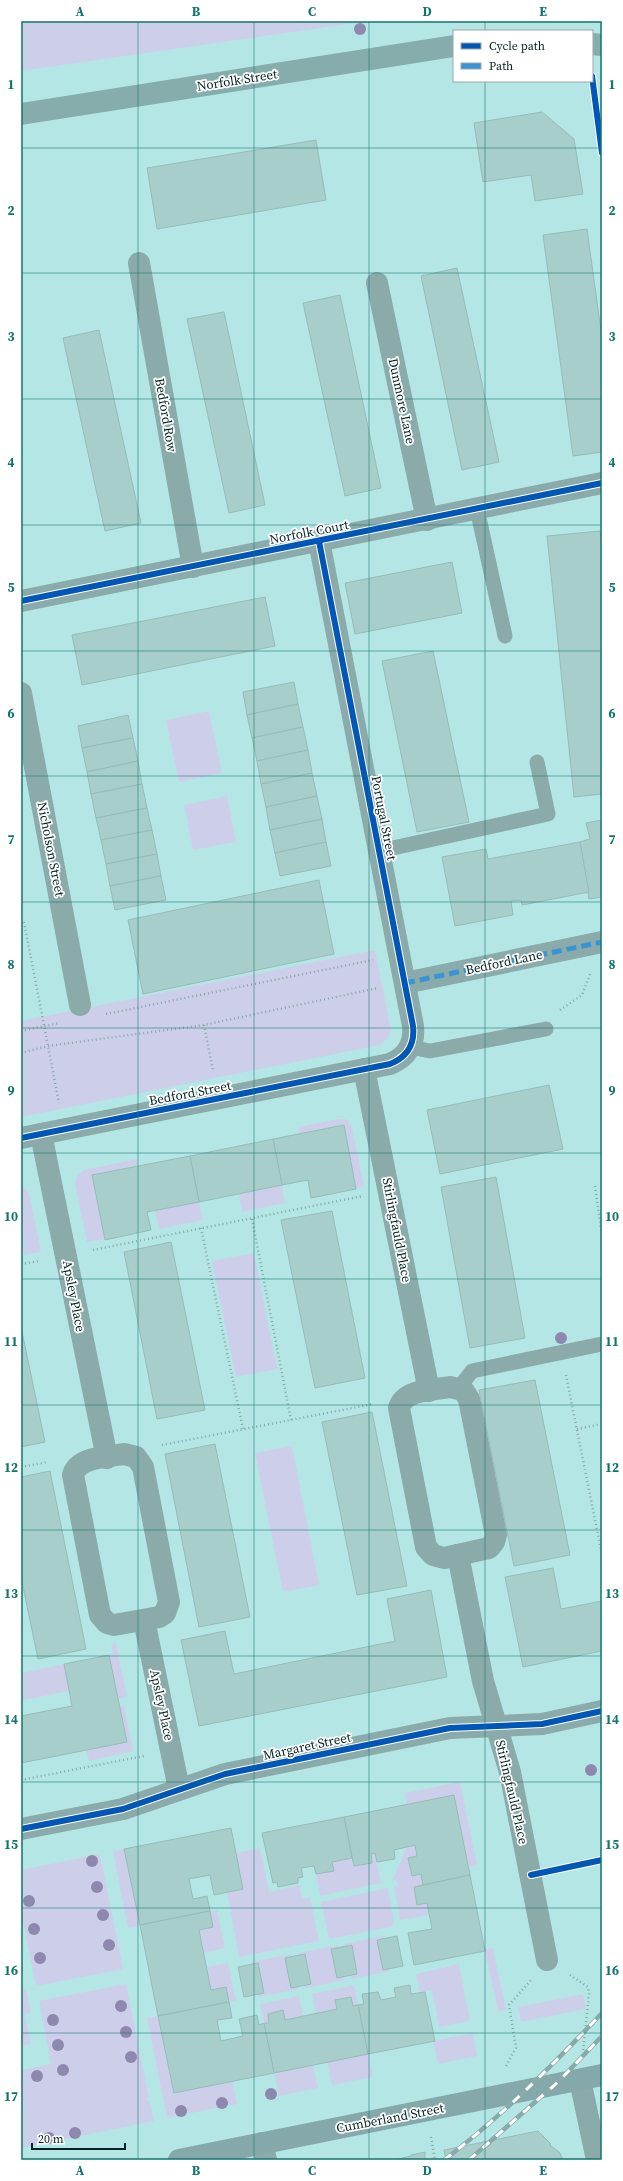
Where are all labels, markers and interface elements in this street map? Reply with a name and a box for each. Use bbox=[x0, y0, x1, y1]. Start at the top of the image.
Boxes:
text: A bbox=[76, 3, 85, 20]
text: B bbox=[192, 3, 201, 20]
text: C bbox=[308, 3, 316, 20]
text: D bbox=[422, 3, 432, 20]
text: E bbox=[539, 3, 547, 20]
legend bbox=[453, 30, 593, 82]
text: Cycle path bbox=[489, 38, 545, 54]
text: Path bbox=[489, 58, 513, 74]
street label: Norfolk Street bbox=[196, 65, 279, 95]
text: 1 bbox=[7, 76, 15, 93]
text: 1 bbox=[608, 76, 616, 93]
text: 2 bbox=[7, 202, 15, 219]
text: 2 bbox=[608, 202, 616, 219]
text: 3 bbox=[7, 328, 15, 345]
text: 3 bbox=[608, 328, 616, 345]
street label: Dunmore Lane bbox=[385, 356, 419, 446]
street label: Bedford Row bbox=[151, 377, 181, 453]
text: 4 bbox=[7, 454, 15, 471]
text: 4 bbox=[608, 454, 616, 471]
street label: Norfolk Court bbox=[268, 516, 351, 548]
text: 5 bbox=[7, 579, 15, 596]
text: 5 bbox=[608, 579, 616, 596]
text: 6 bbox=[7, 705, 15, 722]
text: 6 bbox=[608, 705, 616, 722]
street label: Portugal Street bbox=[367, 774, 401, 862]
street label: Nicholson Street bbox=[34, 800, 69, 898]
text: 7 bbox=[7, 831, 15, 848]
text: 7 bbox=[608, 831, 616, 848]
street label: Bedford Lane bbox=[464, 945, 544, 978]
text: 8 bbox=[7, 956, 15, 973]
text: 8 bbox=[608, 956, 616, 973]
street label: Bedford Street bbox=[148, 1077, 233, 1109]
text: 9 bbox=[7, 1082, 15, 1099]
text: 9 bbox=[608, 1082, 616, 1099]
street label: Stirlingfauld Place bbox=[379, 1176, 416, 1284]
text: 10 bbox=[4, 1208, 18, 1225]
text: 10 bbox=[605, 1208, 619, 1225]
street label: Apsley Place bbox=[59, 1259, 89, 1334]
text: 11 bbox=[4, 1333, 18, 1350]
text: 11 bbox=[605, 1333, 619, 1350]
text: 12 bbox=[4, 1459, 18, 1476]
text: 12 bbox=[605, 1459, 619, 1476]
text: 13 bbox=[4, 1585, 18, 1602]
text: 13 bbox=[605, 1585, 619, 1602]
street label: Apsley Place bbox=[146, 1668, 178, 1743]
text: 14 bbox=[4, 1711, 18, 1728]
text: 14 bbox=[605, 1711, 619, 1728]
street label: Margaret Street bbox=[262, 1728, 353, 1764]
street label: Stirlingfauld Place bbox=[492, 1738, 532, 1846]
text: 15 bbox=[4, 1836, 18, 1853]
text: 15 bbox=[605, 1836, 619, 1853]
text: 16 bbox=[4, 1962, 18, 1979]
text: 16 bbox=[605, 1962, 619, 1979]
text: 17 bbox=[4, 2088, 18, 2105]
text: 17 bbox=[605, 2088, 619, 2105]
street label: Cumberland Street bbox=[335, 2099, 446, 2137]
scale bar bbox=[32, 2125, 125, 2151]
text: 20 m bbox=[38, 2131, 64, 2147]
text: A bbox=[76, 2162, 85, 2179]
text: B bbox=[192, 2162, 201, 2179]
text: C bbox=[308, 2162, 316, 2179]
text: D bbox=[422, 2162, 432, 2179]
text: E bbox=[539, 2162, 547, 2179]

